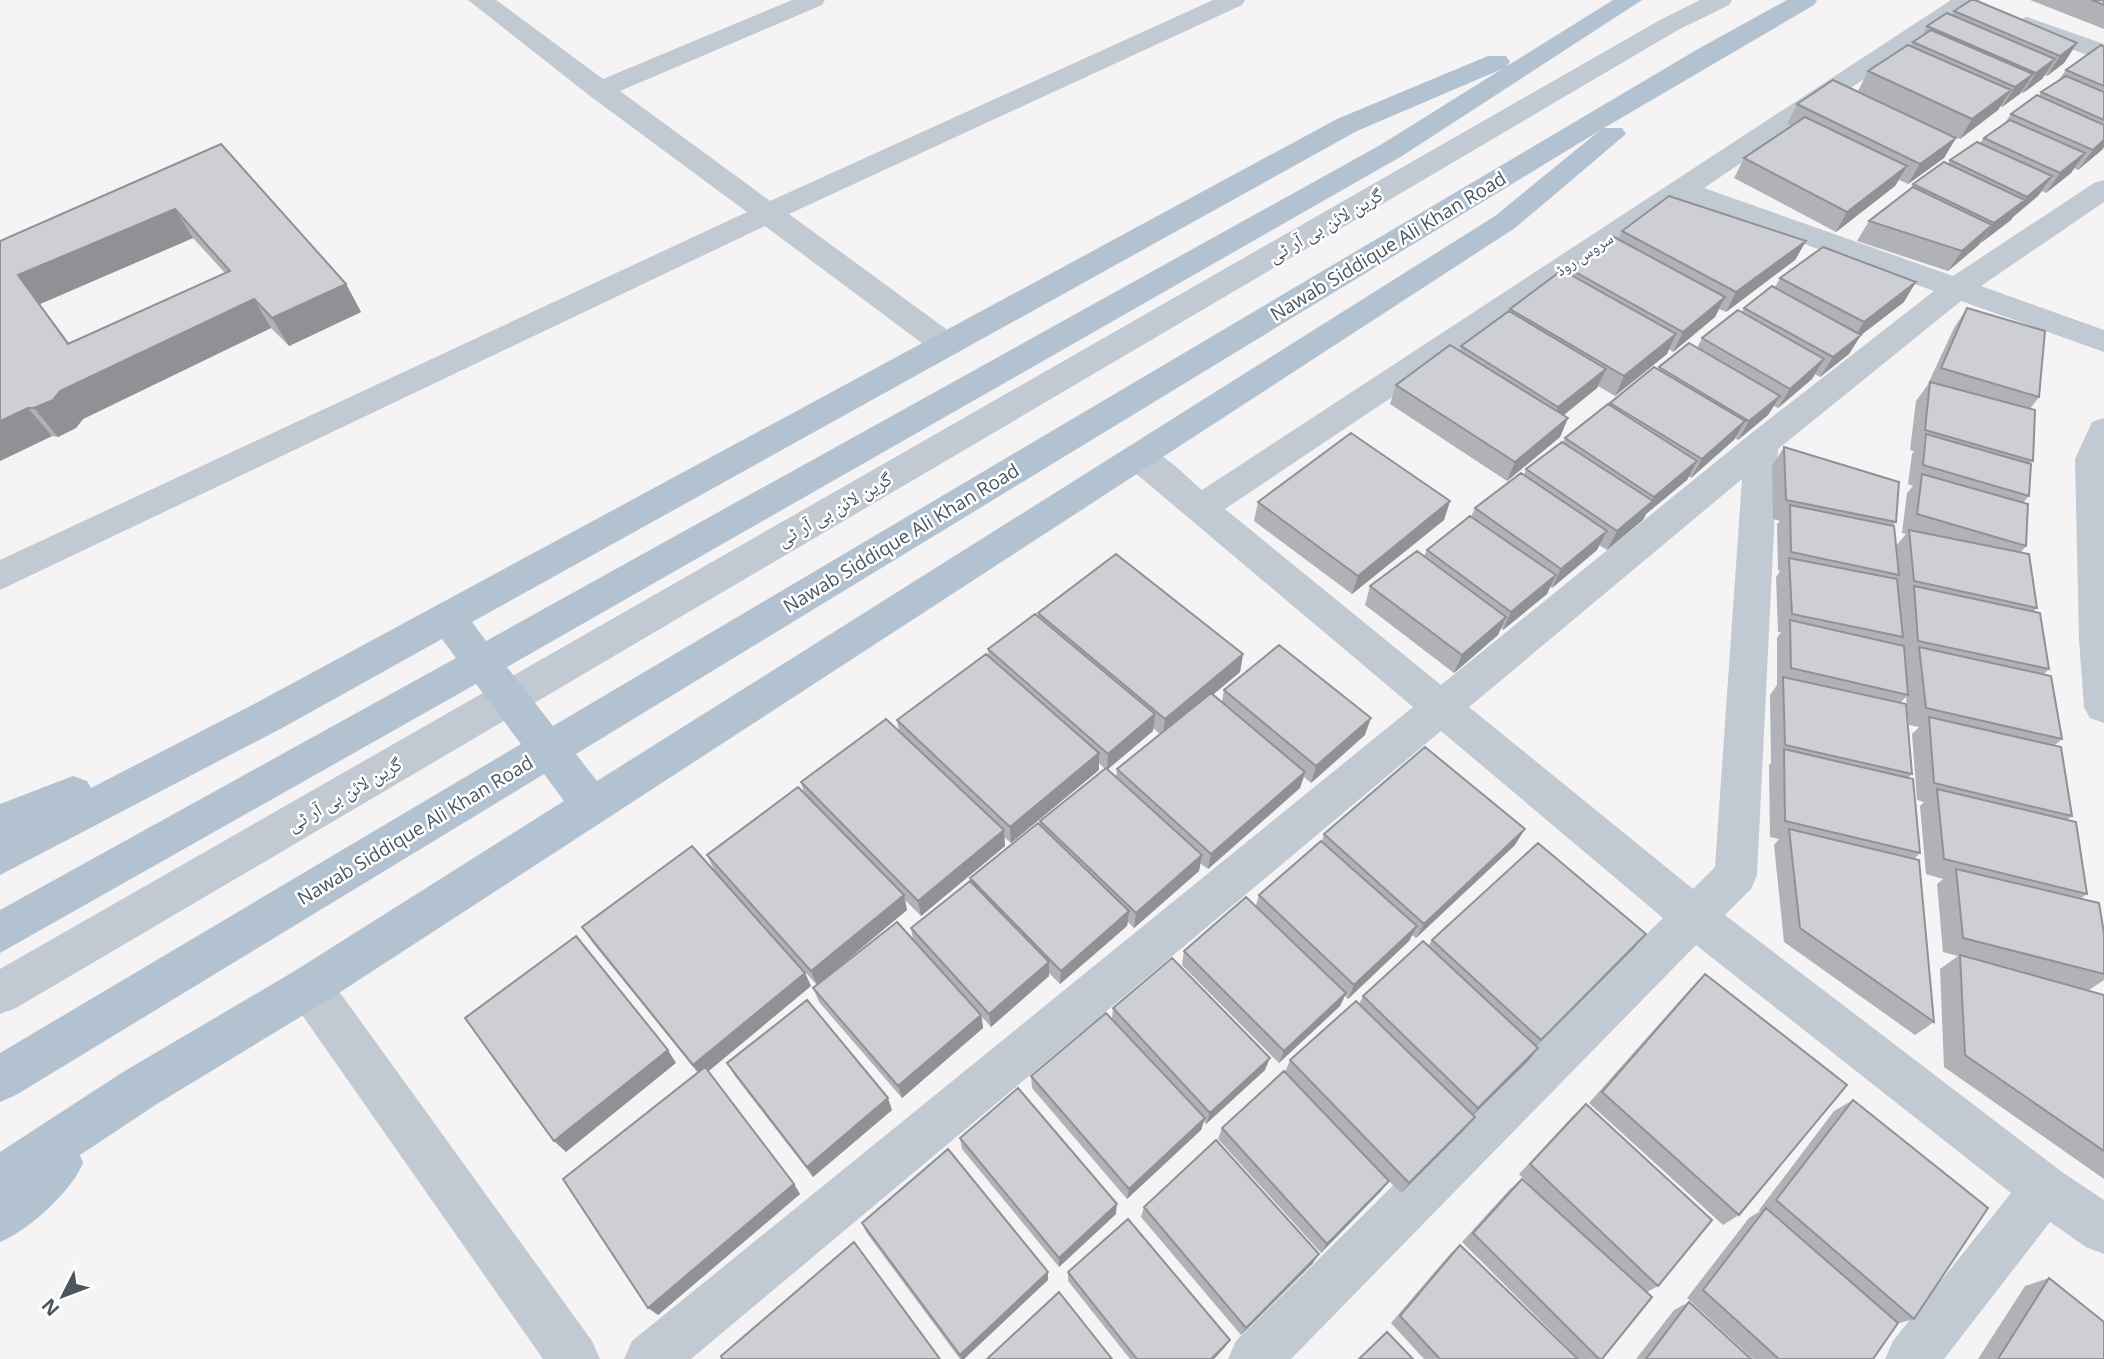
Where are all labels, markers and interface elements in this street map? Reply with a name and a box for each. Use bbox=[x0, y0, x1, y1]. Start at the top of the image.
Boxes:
street label: Nawab Siddique Ali Khan Road bbox=[1265, 165, 1511, 327]
street label: گرین لائن بی آر ٹی bbox=[1263, 181, 1387, 268]
street label: سروس روڈ bbox=[1551, 227, 1617, 281]
street label: Nawab Siddique Ali Khan Road bbox=[778, 457, 1024, 619]
street label: گرین لائن بی آر ٹی bbox=[772, 465, 896, 552]
street label: Nawab Siddique Ali Khan Road bbox=[292, 749, 538, 911]
street label: گرین لائن بی آر ٹی bbox=[282, 750, 406, 837]
north arrow bbox=[28, 1261, 98, 1331]
text: N bbox=[36, 1293, 65, 1322]

